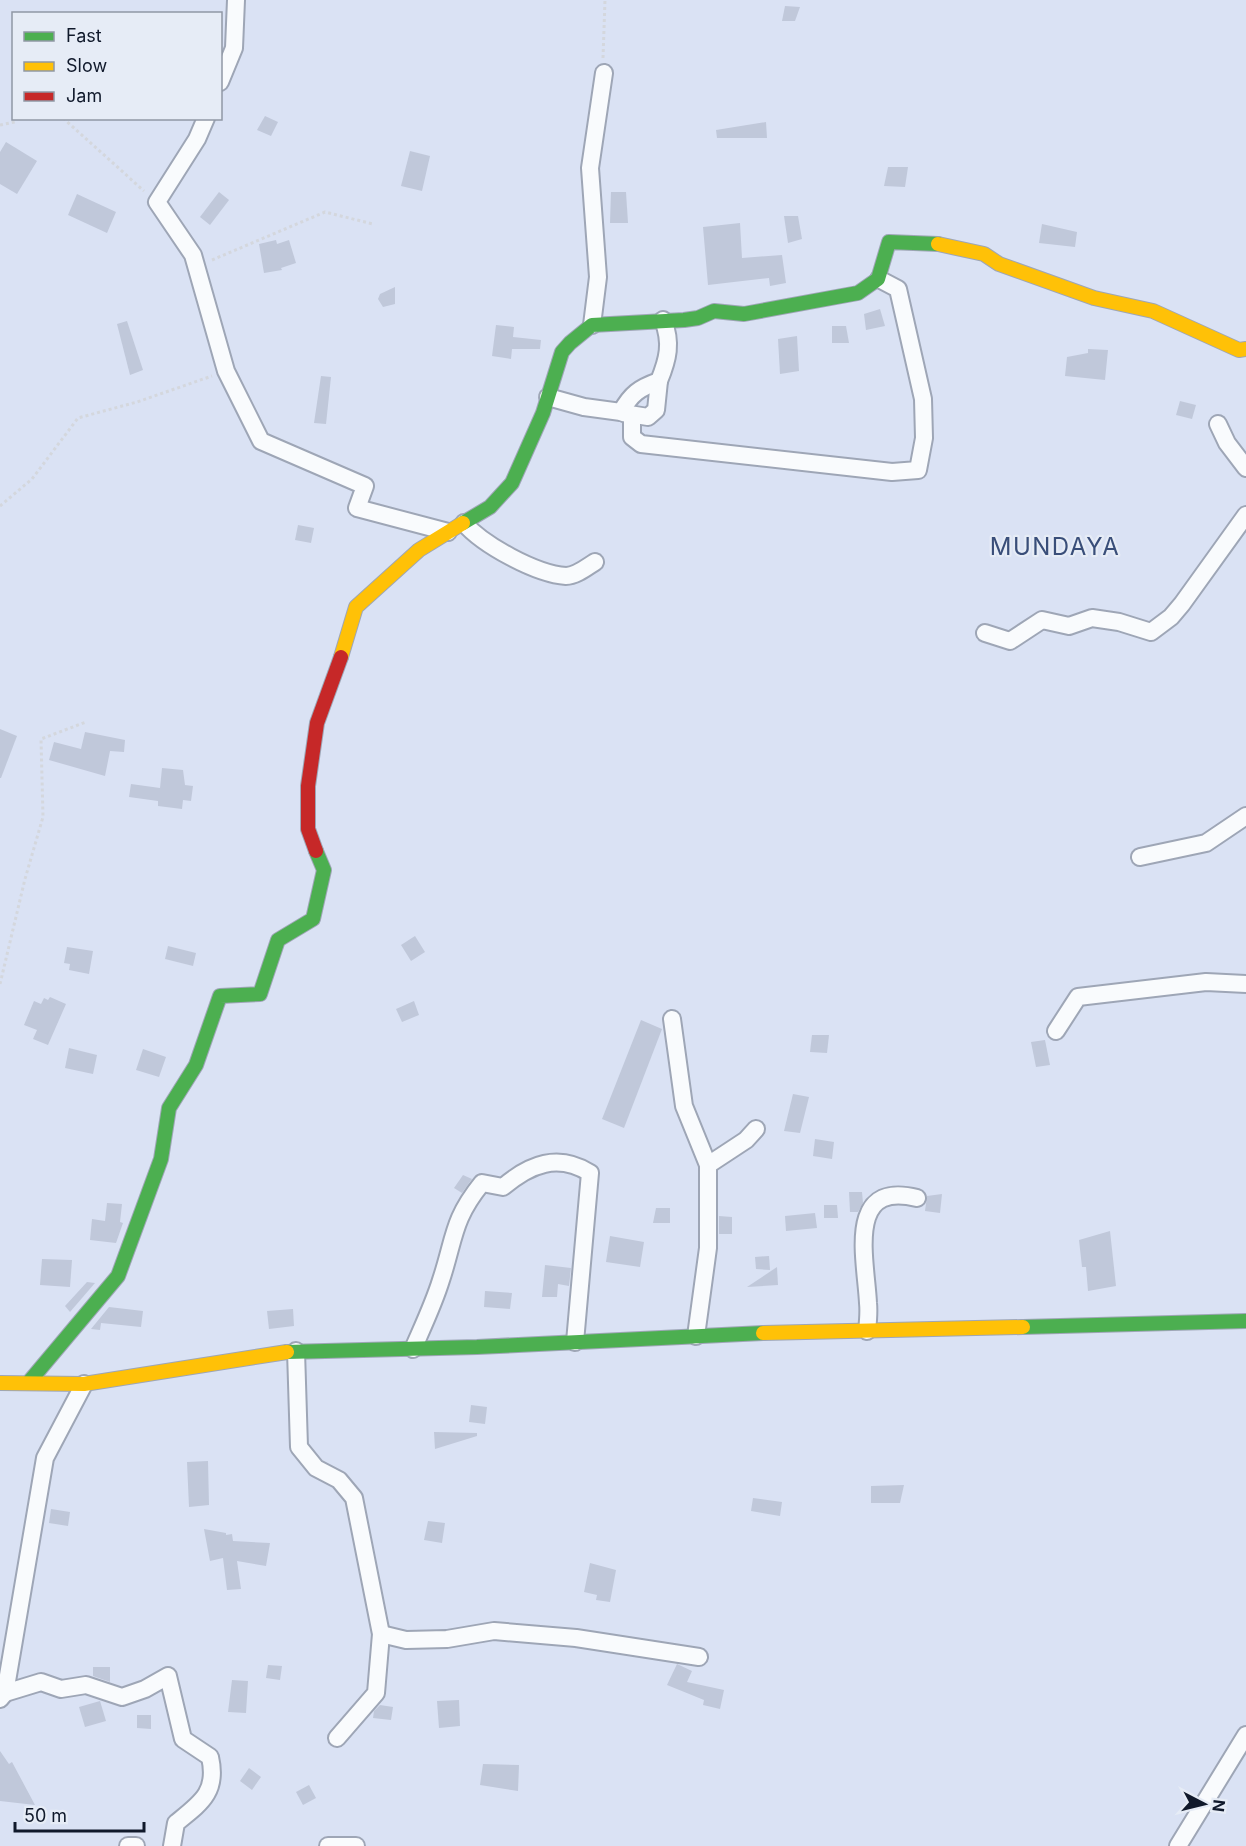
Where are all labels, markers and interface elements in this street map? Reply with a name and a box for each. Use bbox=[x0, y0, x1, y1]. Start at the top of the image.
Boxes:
legend bbox=[12, 12, 222, 120]
text: Fast bbox=[66, 25, 102, 46]
text: Slow bbox=[66, 55, 107, 76]
text: Jam bbox=[66, 85, 102, 106]
district label: MUNDAYA bbox=[990, 532, 1120, 561]
north arrow bbox=[1174, 1774, 1234, 1834]
scale bar bbox=[15, 1795, 144, 1833]
text: N bbox=[1208, 1799, 1230, 1813]
text: 50 m bbox=[24, 1805, 67, 1826]

